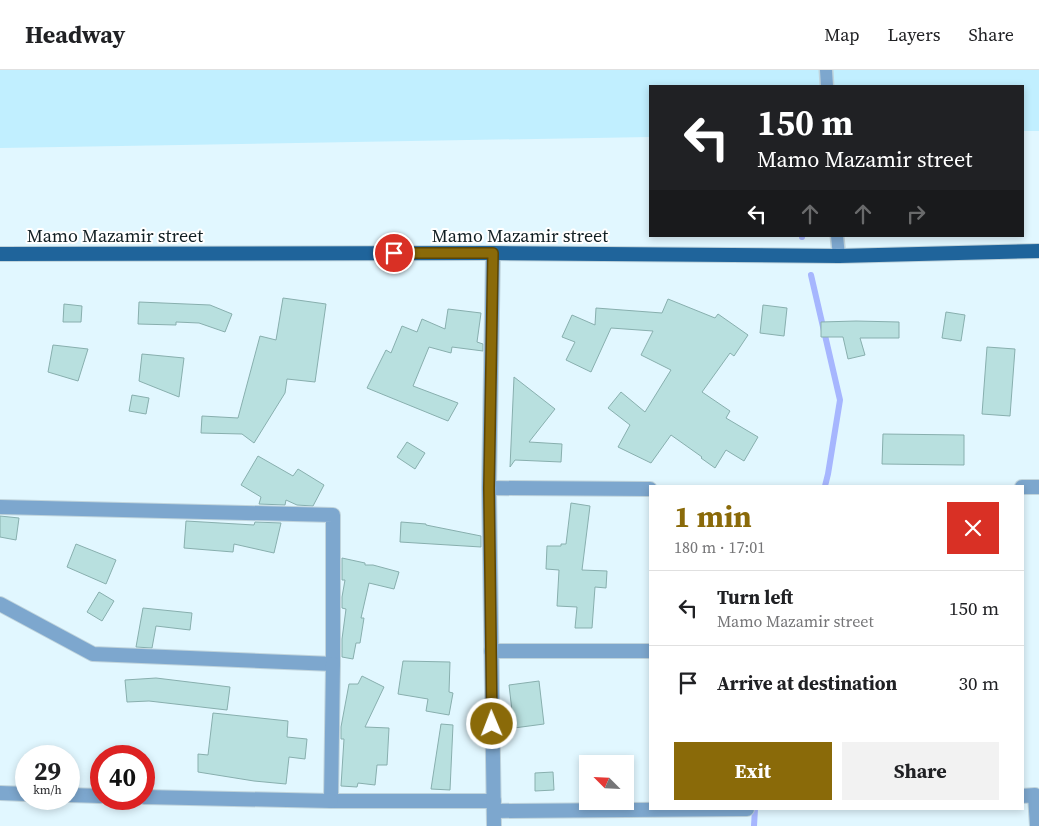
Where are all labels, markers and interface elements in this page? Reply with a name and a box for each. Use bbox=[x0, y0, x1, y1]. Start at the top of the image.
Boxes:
text: Headway bbox=[25, 18, 125, 51]
text: Map bbox=[824, 22, 859, 47]
text: Layers bbox=[887, 22, 940, 47]
text: Share bbox=[968, 22, 1014, 47]
text: 150 m bbox=[757, 99, 853, 147]
icon: left bbox=[674, 105, 739, 170]
text: Mamo Mazamir street bbox=[757, 144, 972, 174]
icon: left bbox=[743, 200, 771, 228]
icon: ahead bbox=[796, 200, 824, 228]
icon: ahead bbox=[849, 200, 877, 228]
icon: right bbox=[902, 200, 930, 228]
street label: Mamo Mazamir street bbox=[27, 223, 203, 248]
street label: Mamo Mazamir street bbox=[432, 223, 608, 248]
pin bbox=[373, 232, 415, 274]
icon: arrive bbox=[380, 239, 408, 267]
text: 1 min bbox=[674, 496, 752, 537]
button: close bbox=[947, 502, 999, 554]
text: 180 m · 17:01 bbox=[674, 536, 765, 558]
text: Turn left bbox=[717, 584, 793, 610]
icon: left bbox=[674, 594, 702, 622]
text: 150 m bbox=[949, 595, 999, 621]
text: Mamo Mazamir street bbox=[717, 610, 874, 632]
icon: arrive bbox=[674, 669, 702, 697]
text: Arrive at destination bbox=[717, 670, 897, 696]
text: 30 m bbox=[958, 670, 999, 696]
position arrow bbox=[465, 697, 517, 749]
button: Exit bbox=[674, 742, 832, 800]
button: Share bbox=[842, 742, 999, 800]
speed limit sign: 40 bbox=[90, 745, 155, 810]
text: 29 bbox=[34, 754, 61, 788]
north arrow bbox=[579, 755, 634, 810]
map controls bbox=[579, 755, 634, 810]
text: km/h bbox=[33, 782, 62, 798]

